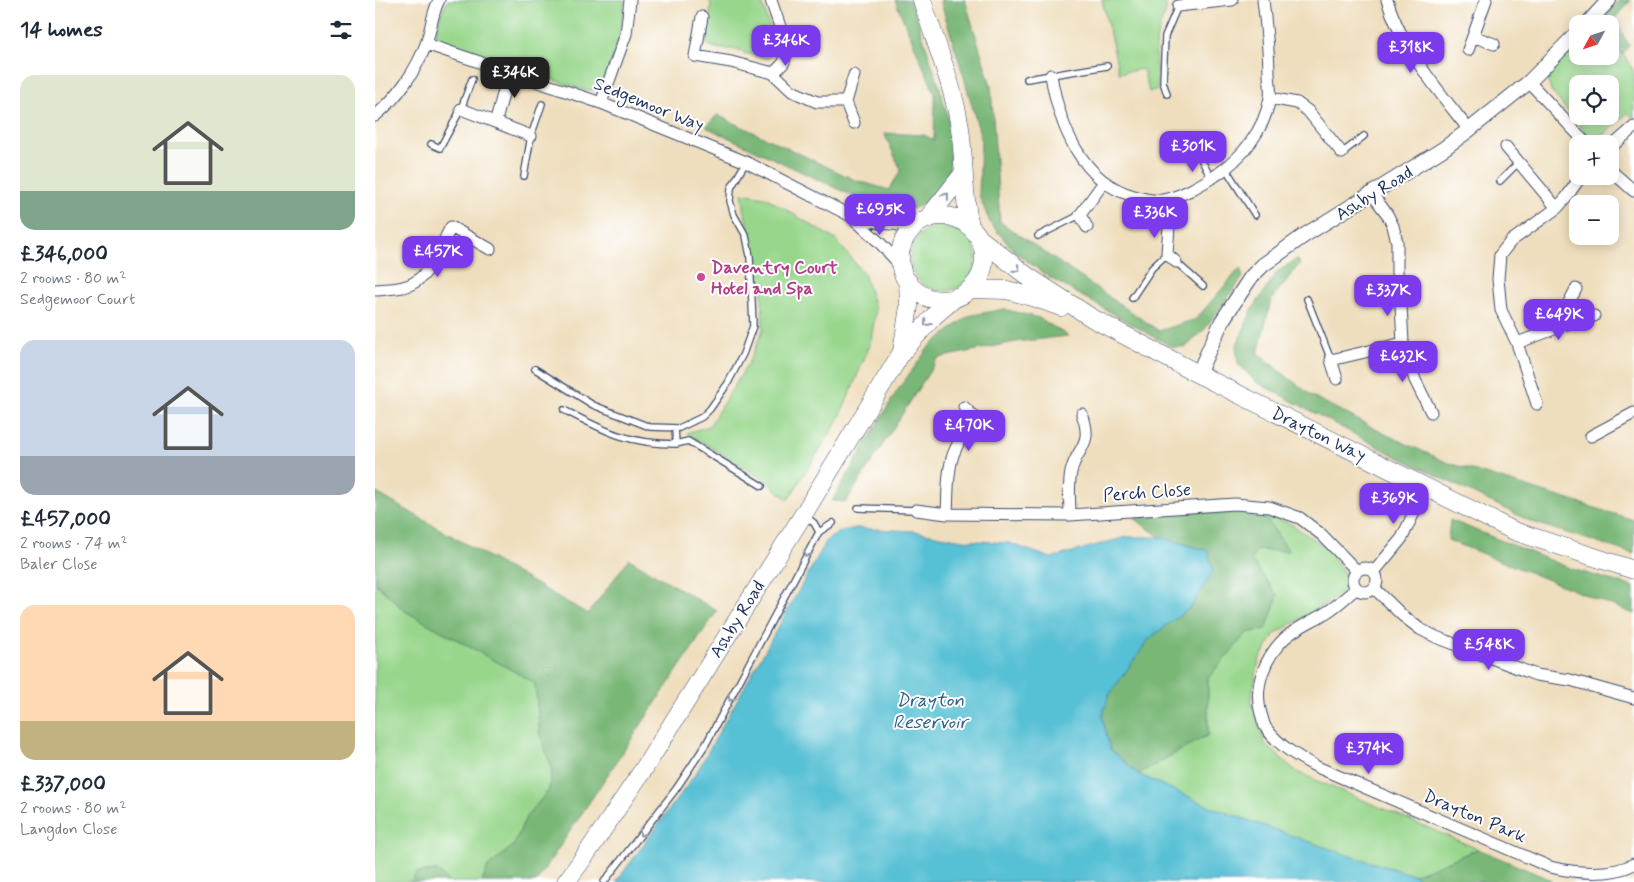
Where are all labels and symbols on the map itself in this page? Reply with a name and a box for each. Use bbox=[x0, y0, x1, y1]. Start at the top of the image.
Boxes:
north arrow bbox=[1569, 15, 1619, 65]
pin: £346K bbox=[751, 24, 821, 67]
pin: £318K bbox=[1376, 32, 1446, 74]
pin: £346K bbox=[480, 56, 550, 99]
street label: Sedgemoor Way bbox=[589, 72, 707, 139]
pin: £301K bbox=[1158, 130, 1228, 173]
street label: Ashby Road bbox=[1331, 161, 1418, 227]
one-way arrow bbox=[940, 193, 948, 202]
pin: £695K bbox=[845, 194, 915, 236]
pin: £336K bbox=[1120, 196, 1190, 239]
pin: £457K bbox=[403, 236, 473, 278]
place label: Daventry Court Hotel and Spa bbox=[711, 256, 838, 301]
one-way arrow bbox=[1012, 263, 1021, 272]
marker: Daventry Court Hotel and Spa bbox=[695, 271, 707, 283]
pin: £337K bbox=[1353, 274, 1423, 317]
pin: £649K bbox=[1524, 298, 1594, 341]
one-way arrow bbox=[925, 317, 933, 326]
pin: £632K bbox=[1368, 340, 1438, 383]
street label: Drayton Way bbox=[1267, 402, 1370, 468]
pin: £470K bbox=[934, 410, 1004, 452]
street label: Perch Close bbox=[1102, 478, 1192, 508]
pin: £369K bbox=[1359, 482, 1429, 525]
one-way arrow bbox=[803, 549, 813, 558]
street label: Ashby Road bbox=[705, 576, 771, 663]
pin: £548K bbox=[1454, 628, 1524, 671]
water label: Drayton Reservoir bbox=[893, 688, 970, 735]
one-way arrow bbox=[727, 692, 737, 701]
pin: £374K bbox=[1334, 732, 1404, 775]
street label: Drayton Park bbox=[1419, 784, 1530, 849]
one-way arrow bbox=[639, 827, 647, 836]

